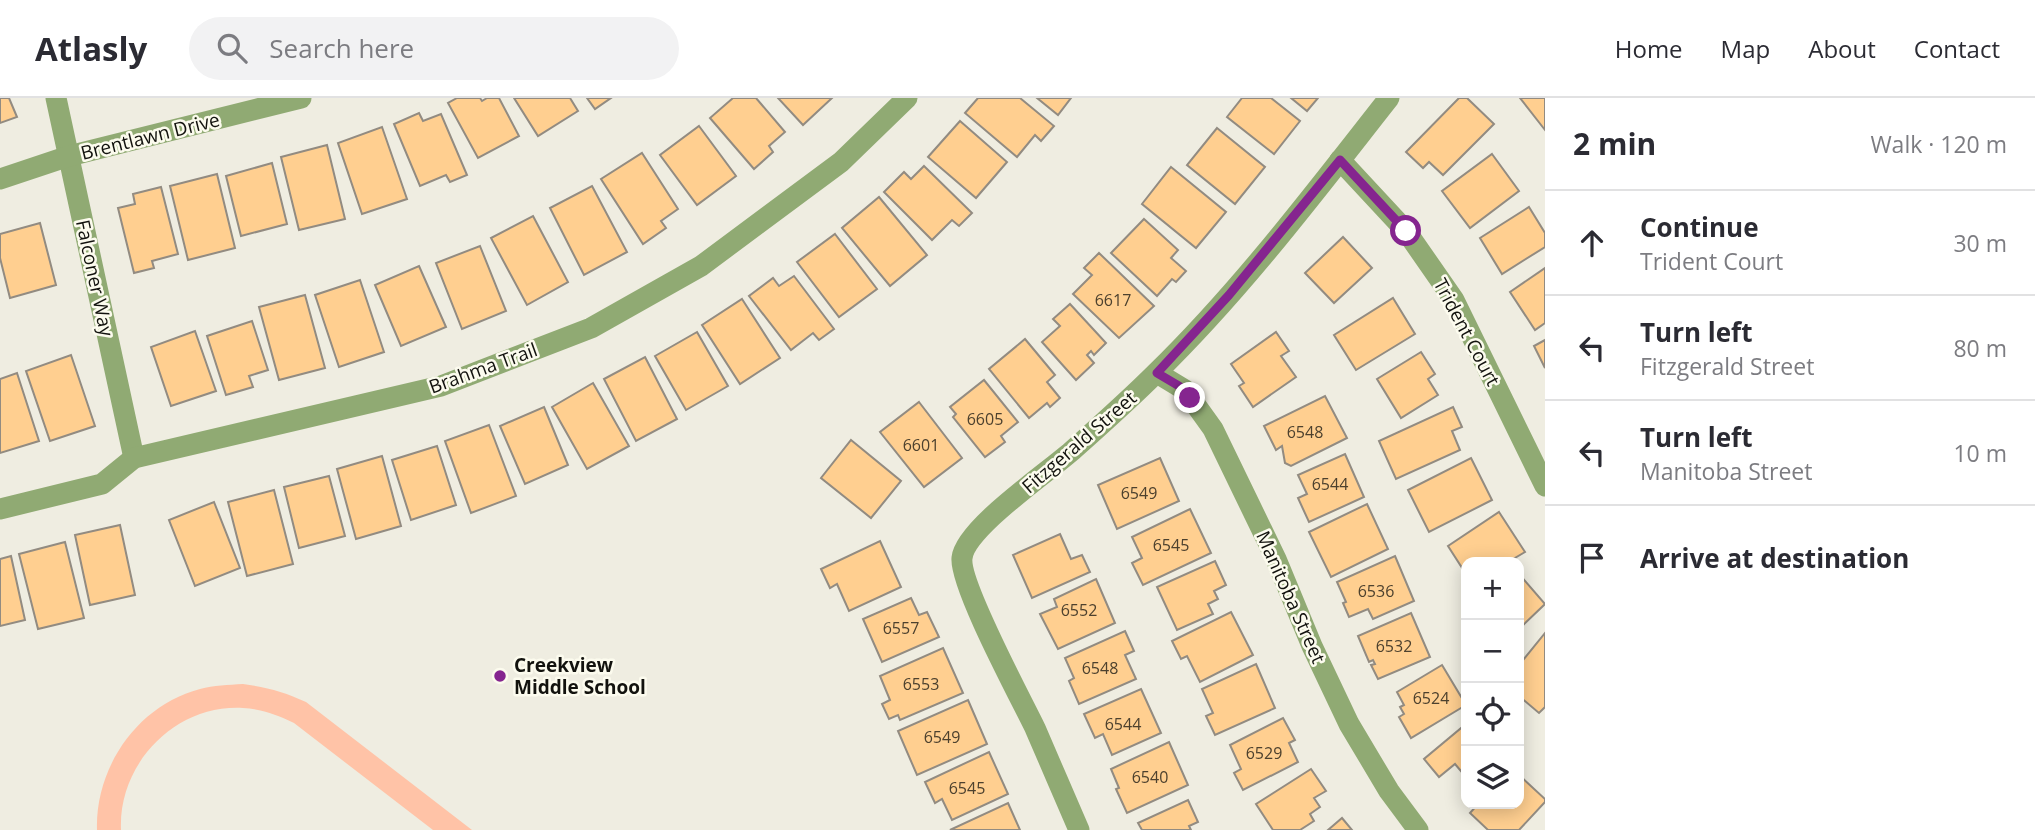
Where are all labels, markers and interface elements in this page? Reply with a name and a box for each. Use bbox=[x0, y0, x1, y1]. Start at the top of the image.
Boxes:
search box bbox=[189, 17, 679, 80]
text: Atlasly bbox=[35, 26, 147, 71]
icon: search bbox=[213, 29, 251, 67]
text: Search here bbox=[269, 30, 414, 66]
text: Home bbox=[1615, 32, 1683, 65]
text: Map bbox=[1721, 32, 1770, 65]
text: About bbox=[1808, 32, 1876, 65]
text: Contact bbox=[1914, 32, 2000, 65]
street label: Brentlawn Drive bbox=[78, 106, 222, 166]
text: 2 min bbox=[1573, 123, 1656, 164]
text: Walk · 120 m bbox=[1870, 128, 2007, 160]
text: Continue bbox=[1640, 209, 1759, 245]
route start bbox=[1390, 215, 1421, 246]
street label: Falconer Way bbox=[70, 217, 120, 339]
icon: ahead bbox=[1573, 224, 1611, 262]
text: 30 m bbox=[1953, 227, 2007, 259]
text: Trident Court bbox=[1640, 245, 1783, 277]
street label: Trident Court bbox=[1428, 274, 1506, 391]
house number: 6617 bbox=[1095, 289, 1131, 311]
text: Turn left bbox=[1640, 314, 1752, 350]
icon: left bbox=[1573, 329, 1611, 367]
text: 80 m bbox=[1953, 332, 2007, 364]
street label: Brahma Trail bbox=[425, 336, 541, 400]
text: Fitzgerald Street bbox=[1640, 350, 1814, 382]
route end bbox=[1174, 382, 1205, 413]
street label: Fitzgerald Street bbox=[1016, 385, 1142, 499]
house number: 6605 bbox=[967, 408, 1003, 430]
text: Turn left bbox=[1640, 419, 1752, 455]
house number: 6548 bbox=[1287, 421, 1323, 443]
house number: 6601 bbox=[903, 434, 939, 456]
icon: left bbox=[1573, 434, 1611, 472]
text: 10 m bbox=[1953, 437, 2007, 469]
text: Manitoba Street bbox=[1640, 455, 1812, 487]
house number: 6544 bbox=[1312, 473, 1348, 495]
house number: 6549 bbox=[1121, 482, 1157, 504]
street label: Manitoba Street bbox=[1250, 527, 1332, 668]
house number: 6545 bbox=[1153, 534, 1189, 556]
icon: arrive bbox=[1573, 539, 1611, 577]
text: Arrive at destination bbox=[1640, 540, 1909, 576]
map controls bbox=[1461, 557, 1524, 809]
button: + bbox=[1461, 557, 1524, 620]
house number: 6536 bbox=[1358, 580, 1394, 602]
house number: 6552 bbox=[1061, 599, 1097, 621]
house number: 6557 bbox=[883, 617, 919, 639]
button: − bbox=[1461, 620, 1524, 683]
house number: 6532 bbox=[1376, 635, 1412, 657]
place label: Creekview Middle School bbox=[514, 652, 646, 700]
house number: 6548 bbox=[1082, 657, 1118, 679]
marker: Creekview Middle School bbox=[492, 668, 508, 684]
house number: 6553 bbox=[903, 673, 939, 695]
button: locate bbox=[1461, 683, 1524, 746]
house number: 6524 bbox=[1413, 687, 1449, 709]
house number: 6544 bbox=[1105, 713, 1141, 735]
house number: 6549 bbox=[924, 726, 960, 748]
house number: 6529 bbox=[1246, 742, 1282, 764]
button: layers bbox=[1461, 746, 1524, 809]
house number: 6540 bbox=[1132, 766, 1168, 788]
house number: 6545 bbox=[949, 777, 985, 799]

